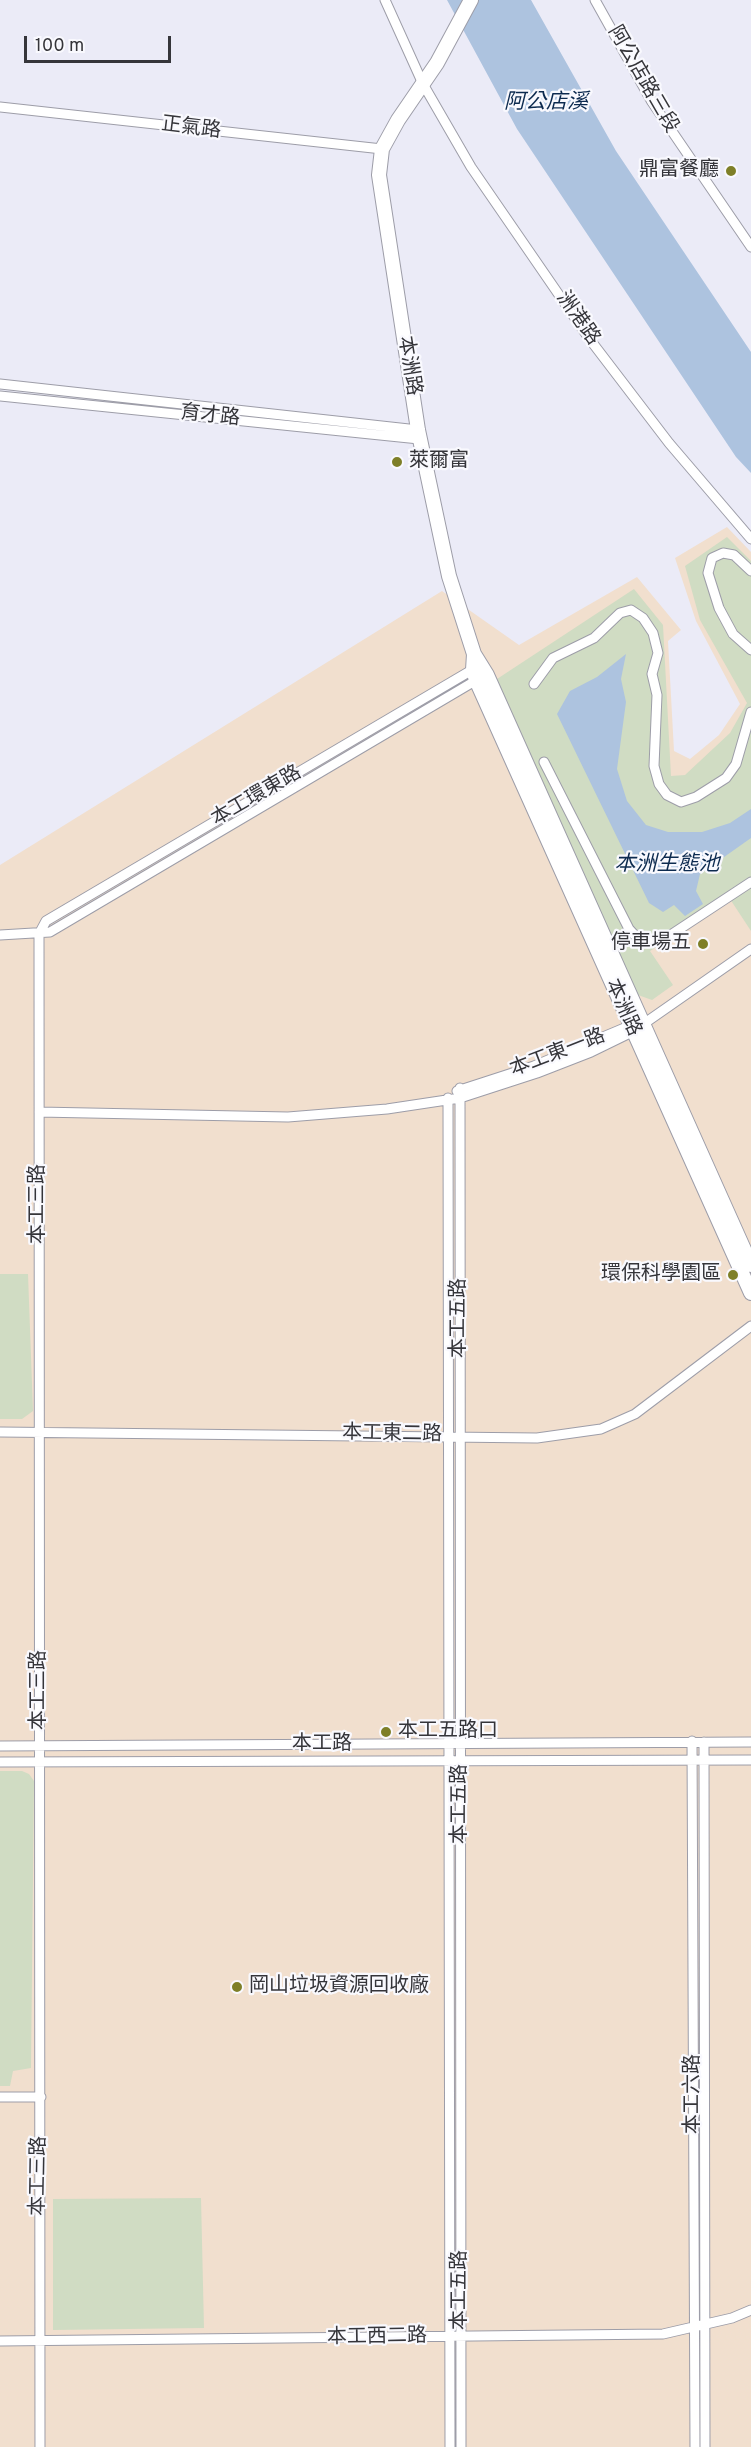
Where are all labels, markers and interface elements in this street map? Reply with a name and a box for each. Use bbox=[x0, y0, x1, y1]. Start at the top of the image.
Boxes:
street label: 阿公店路三段 bbox=[602, 22, 682, 138]
scale bar bbox=[27, 24, 174, 62]
text: 100 m bbox=[35, 35, 84, 58]
water label: 阿公店溪 bbox=[504, 91, 588, 117]
street label: 正氣路 bbox=[160, 113, 222, 145]
place label: 鼎富餐廳 bbox=[639, 159, 719, 183]
marker: 鼎富餐廳 bbox=[724, 164, 738, 178]
street label: 洲港路 bbox=[550, 288, 604, 350]
street label: 本洲路 bbox=[391, 334, 425, 398]
street label: 育才路 bbox=[179, 402, 241, 432]
place label: 萊爾富 bbox=[409, 450, 469, 474]
marker: 萊爾富 bbox=[390, 455, 404, 469]
street label: 本工環東路 bbox=[208, 762, 306, 832]
water label: 本洲生態池 bbox=[615, 853, 719, 879]
place label: 停車場五 bbox=[611, 932, 691, 956]
marker: 停車場五 bbox=[696, 937, 710, 951]
street label: 本洲路 bbox=[599, 976, 645, 1040]
street label: 本工東一路 bbox=[507, 1025, 609, 1083]
street label: 本工三路 bbox=[27, 1164, 51, 1244]
place label: 環保科學園區 bbox=[601, 1263, 721, 1287]
marker: 環保科學園區 bbox=[726, 1268, 740, 1282]
street label: 本工五路 bbox=[448, 1278, 472, 1358]
street label: 本工東二路 bbox=[342, 1422, 442, 1448]
street label: 本工三路 bbox=[28, 1650, 52, 1730]
place label: 本工五路口 bbox=[398, 1720, 498, 1744]
marker: 本工五路口 bbox=[379, 1725, 393, 1739]
street label: 本工路 bbox=[292, 1733, 352, 1757]
street label: 本工五路 bbox=[449, 1764, 473, 1844]
place label: 岡山垃圾資源回收廠 bbox=[249, 1975, 429, 1999]
marker: 岡山垃圾資源回收廠 bbox=[230, 1980, 244, 1994]
street label: 本工六路 bbox=[682, 2054, 706, 2134]
street label: 本工三路 bbox=[27, 2136, 53, 2216]
street label: 本工五路 bbox=[449, 2250, 473, 2330]
street label: 本工西二路 bbox=[327, 2325, 427, 2351]

